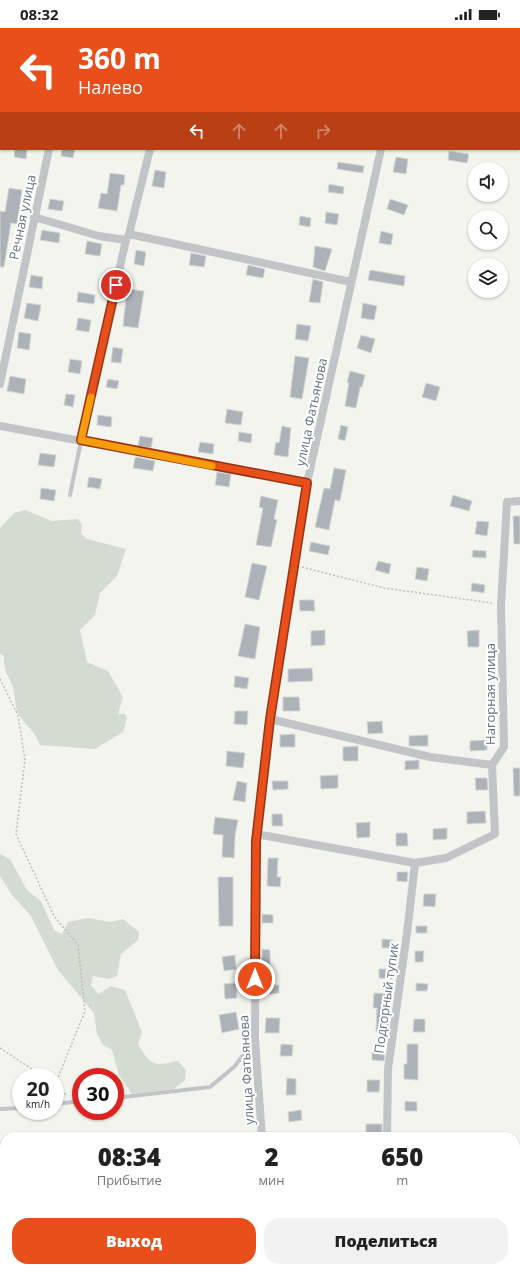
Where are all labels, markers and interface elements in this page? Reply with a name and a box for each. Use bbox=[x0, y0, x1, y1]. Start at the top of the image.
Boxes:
text: 08:32 bbox=[20, 4, 59, 24]
text: 360 m bbox=[78, 39, 161, 77]
icon: left bbox=[12, 44, 64, 96]
text: Налево bbox=[78, 75, 143, 99]
icon: left bbox=[186, 120, 208, 142]
icon: ahead bbox=[228, 120, 250, 142]
icon: ahead bbox=[270, 120, 292, 142]
icon: right bbox=[312, 120, 334, 142]
map controls bbox=[468, 162, 508, 298]
button: sound bbox=[468, 162, 508, 202]
street label: Речная улица bbox=[4, 173, 40, 261]
button: search bbox=[468, 210, 508, 250]
button: layers bbox=[468, 258, 508, 298]
pin bbox=[99, 268, 133, 302]
icon: arrive bbox=[105, 274, 127, 296]
street label: улица Фатьянова bbox=[291, 356, 331, 468]
street label: Нагорная улица bbox=[481, 643, 499, 745]
street label: Подгорный тупик bbox=[369, 941, 403, 1055]
position arrow bbox=[234, 958, 276, 1000]
street label: улица Фатьянова bbox=[234, 1014, 258, 1126]
speed limit sign: 30 bbox=[72, 1068, 124, 1120]
text: 20 bbox=[27, 1075, 49, 1102]
text: km/h bbox=[26, 1097, 50, 1111]
text: 08:34 bbox=[98, 1140, 161, 1173]
text: 2 bbox=[264, 1140, 278, 1173]
text: 650 bbox=[381, 1140, 423, 1173]
text: Прибытие bbox=[97, 1171, 162, 1189]
text: мин bbox=[258, 1171, 284, 1189]
text: m bbox=[396, 1171, 408, 1189]
button: Выход bbox=[12, 1218, 256, 1264]
button: Поделиться bbox=[264, 1218, 508, 1264]

